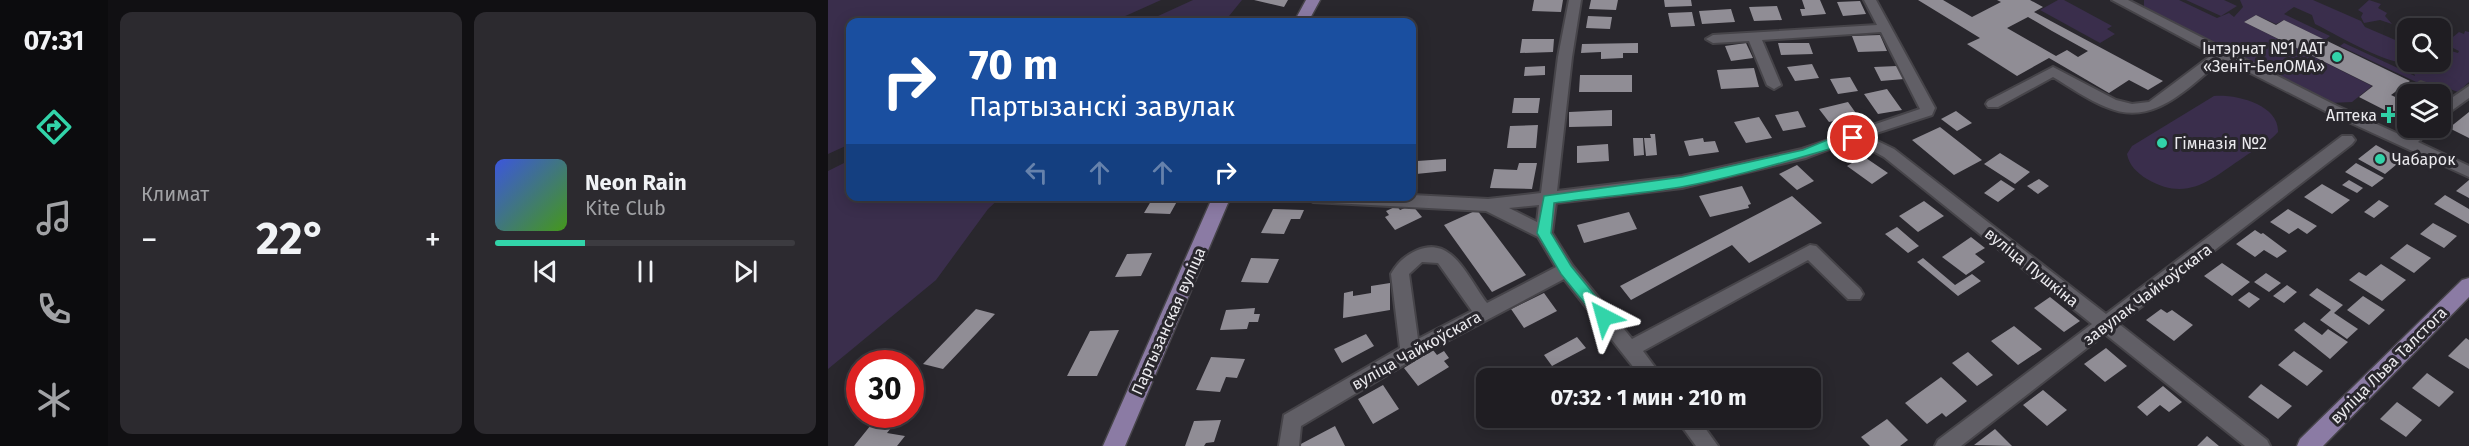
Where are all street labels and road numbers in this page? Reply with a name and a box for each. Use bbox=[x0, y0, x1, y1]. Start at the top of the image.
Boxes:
street label: вуліца Пушкіна bbox=[1981, 224, 2082, 311]
street label: завулак Чайкоўскага bbox=[2079, 240, 2215, 349]
street label: Партызанская вуліца bbox=[1127, 245, 1210, 398]
street label: вуліца Льва Талстога bbox=[2326, 303, 2451, 428]
street label: вуліца Чайкоўскага bbox=[1348, 307, 1484, 394]

